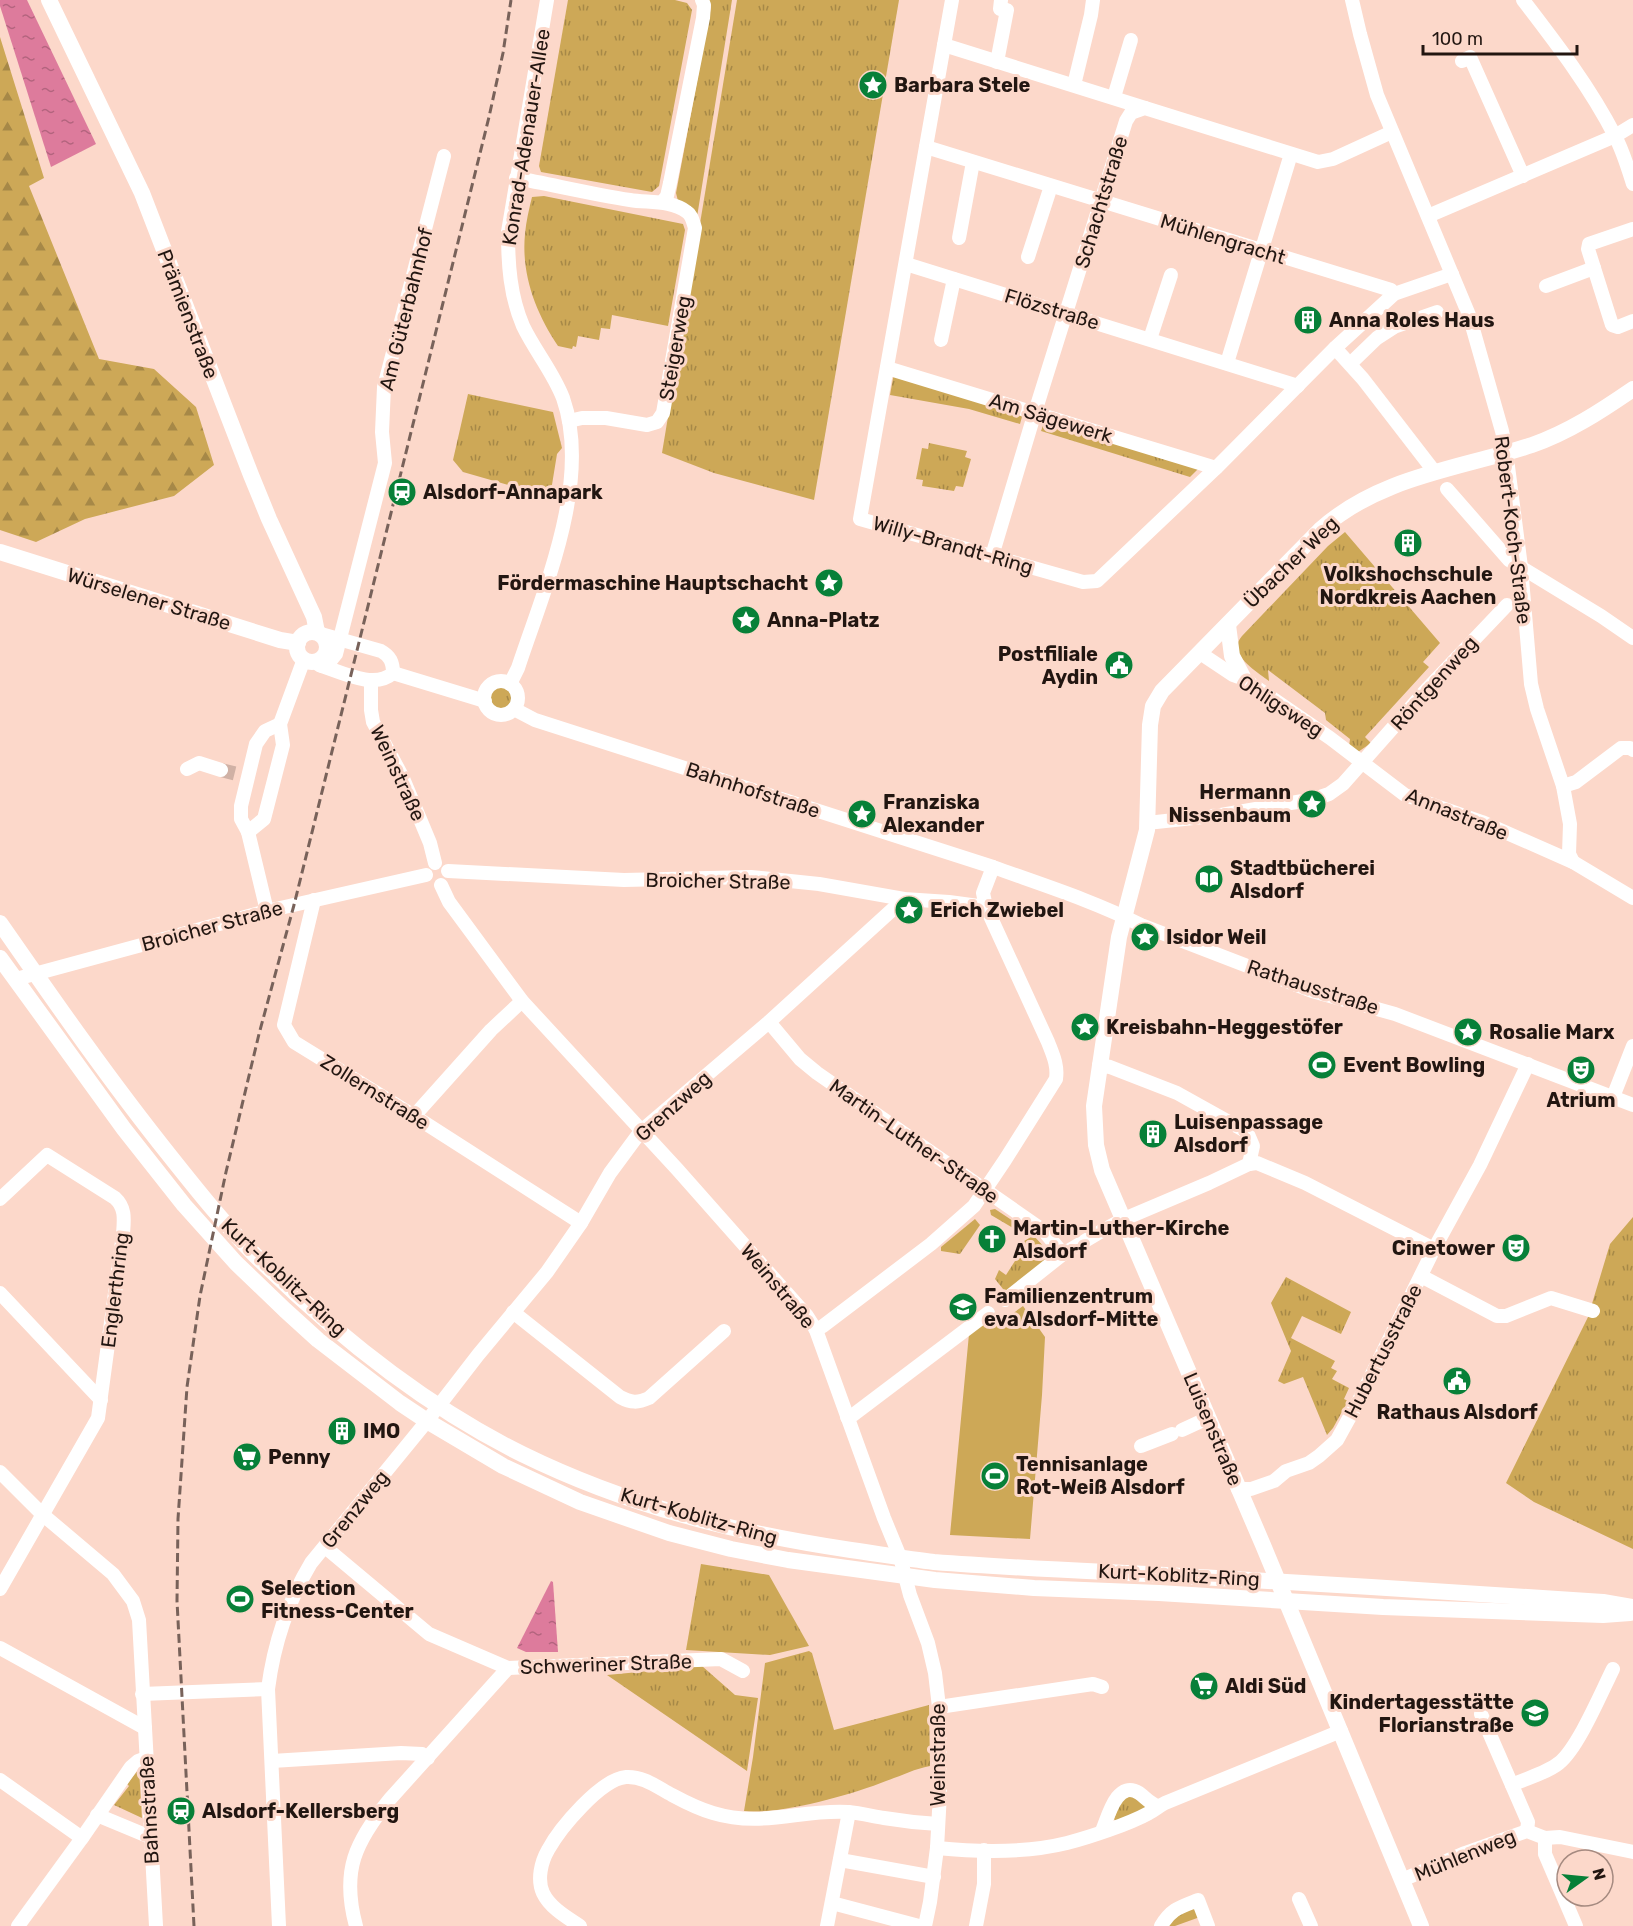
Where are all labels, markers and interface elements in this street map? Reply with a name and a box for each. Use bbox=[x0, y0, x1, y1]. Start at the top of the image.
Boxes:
scale bar bbox=[1423, 18, 1578, 56]
street label: Konrad-Adenauer-Allee bbox=[497, 27, 555, 247]
text: 100 m bbox=[1432, 28, 1483, 50]
place icon: Barbara Stele bbox=[857, 69, 889, 101]
place label: Barbara Stele bbox=[894, 73, 1031, 97]
street label: Schachtstraße bbox=[1069, 133, 1133, 271]
street label: Mühlengracht bbox=[1158, 209, 1289, 269]
street label: Am Güterbahnhof bbox=[374, 225, 438, 393]
street label: Prämienstraße bbox=[152, 246, 224, 382]
street label: Flözstraße bbox=[1002, 283, 1102, 335]
street label: Steigerweg bbox=[654, 294, 696, 402]
building icon: Anna Roles Haus bbox=[1292, 304, 1324, 336]
place label: Anna Roles Haus bbox=[1329, 308, 1495, 332]
street label: Am Sägewerk bbox=[987, 388, 1116, 448]
street label: Robert-Koch-Straße bbox=[1490, 434, 1536, 626]
station icon: Alsdorf-Annapark bbox=[386, 476, 418, 508]
place label: Alsdorf-Annapark bbox=[423, 480, 603, 504]
street label: Willy-Brandt-Ring bbox=[870, 511, 1036, 579]
street label: Übacher Weg bbox=[1239, 511, 1343, 613]
building icon: Volkshochschule Nordkreis Aachen bbox=[1392, 527, 1424, 559]
place label: Volkshochschule Nordkreis Aachen bbox=[1320, 562, 1496, 609]
street label: Würselener Straße bbox=[64, 563, 234, 635]
place icon: Fördermaschine Hauptschacht bbox=[813, 567, 845, 599]
place label: Fördermaschine Hauptschacht bbox=[497, 571, 808, 595]
place icon: Anna-Platz bbox=[730, 604, 762, 636]
place label: Anna-Platz bbox=[767, 608, 880, 632]
street label: Röntgenweg bbox=[1386, 631, 1482, 735]
place label: Postfiliale Aydin bbox=[998, 642, 1098, 689]
public building icon: Postfiliale Aydin bbox=[1103, 649, 1135, 681]
street label: Ohligsweg bbox=[1234, 670, 1328, 742]
street label: Weinstraße bbox=[365, 721, 431, 825]
street label: Bahnhofstraße bbox=[683, 757, 823, 823]
place label: Hermann Nissenbaum bbox=[1168, 780, 1291, 827]
street label: Annastraße bbox=[1402, 783, 1512, 845]
place icon: Hermann Nissenbaum bbox=[1296, 788, 1328, 820]
place label: Franziska Alexander bbox=[883, 790, 984, 837]
place icon: Franziska Alexander bbox=[846, 798, 878, 830]
place label: Stadtbücherei Alsdorf bbox=[1230, 856, 1375, 903]
library icon: Stadtbücherei Alsdorf bbox=[1193, 863, 1225, 895]
street label: Broicher Straße bbox=[645, 868, 791, 894]
place icon: Erich Zwiebel bbox=[893, 894, 925, 926]
street label: Broicher Straße bbox=[139, 896, 285, 956]
place label: Erich Zwiebel bbox=[930, 898, 1064, 922]
place icon: Isidor Weil bbox=[1129, 921, 1161, 953]
place label: Isidor Weil bbox=[1166, 925, 1266, 949]
street label: Rathausstraße bbox=[1244, 954, 1382, 1020]
place icon: Kreisbahn-Heggestöfer bbox=[1069, 1011, 1101, 1043]
place label: Kreisbahn-Heggestöfer bbox=[1106, 1015, 1343, 1039]
place icon: Rosalie Marx bbox=[1452, 1016, 1484, 1048]
place label: Rosalie Marx bbox=[1489, 1020, 1615, 1044]
street label: Zollernstraße bbox=[316, 1049, 434, 1135]
sports icon: Event Bowling bbox=[1306, 1049, 1338, 1081]
place label: Event Bowling bbox=[1343, 1053, 1485, 1077]
theatre icon: Atrium bbox=[1565, 1054, 1597, 1086]
street label: Grenzweg bbox=[630, 1066, 716, 1146]
street label: Martin-Luther-Straße bbox=[825, 1074, 1003, 1208]
place label: Atrium bbox=[1547, 1088, 1615, 1112]
place label: Luisenpassage Alsdorf bbox=[1174, 1110, 1323, 1157]
building icon: Luisenpassage Alsdorf bbox=[1137, 1118, 1169, 1150]
street label: Kurt-Koblitz-Ring bbox=[217, 1213, 351, 1341]
place label: Martin-Luther-Kirche Alsdorf bbox=[1013, 1216, 1230, 1263]
church icon: Martin-Luther-Kirche Alsdorf bbox=[976, 1223, 1008, 1255]
street label: Englerthring bbox=[96, 1231, 134, 1349]
theatre icon: Cinetower bbox=[1500, 1232, 1532, 1264]
place label: Cinetower bbox=[1392, 1236, 1495, 1260]
street label: Weinstraße bbox=[736, 1239, 820, 1333]
street label: Hubertusstraße bbox=[1339, 1280, 1427, 1422]
place label: Familienzentrum eva Alsdorf-Mitte bbox=[984, 1284, 1159, 1331]
school or university icon: Familienzentrum eva Alsdorf-Mitte bbox=[947, 1291, 979, 1323]
public building icon: Rathaus Alsdorf bbox=[1441, 1365, 1473, 1397]
street label: Luisenstraße bbox=[1178, 1369, 1248, 1489]
place label: Rathaus Alsdorf bbox=[1376, 1400, 1538, 1424]
building icon: IMO bbox=[326, 1415, 358, 1447]
place label: IMO bbox=[363, 1419, 400, 1443]
supermarket icon: Penny bbox=[231, 1441, 263, 1473]
place label: Penny bbox=[268, 1445, 331, 1469]
place label: Tennisanlage Rot-Weiß Alsdorf bbox=[1016, 1452, 1185, 1499]
sports icon: Tennisanlage Rot-Weiß Alsdorf bbox=[979, 1460, 1011, 1492]
street label: Grenzweg bbox=[316, 1465, 394, 1553]
street label: Kurt-Koblitz-Ring bbox=[618, 1482, 780, 1550]
street label: Kurt-Koblitz-Ring bbox=[1098, 1559, 1260, 1591]
place label: Selection Fitness-Center bbox=[261, 1576, 414, 1623]
sports icon: Selection Fitness-Center bbox=[224, 1583, 256, 1615]
street label: Schweriner Straße bbox=[520, 1649, 692, 1679]
supermarket icon: Aldi Süd bbox=[1188, 1670, 1220, 1702]
place label: Aldi Süd bbox=[1225, 1674, 1306, 1698]
place label: Kindertagesstätte Florianstraße bbox=[1329, 1690, 1514, 1737]
school or university icon: Kindertagesstätte Florianstraße bbox=[1519, 1697, 1551, 1729]
street label: Weinstraße bbox=[926, 1703, 950, 1807]
street label: Bahnstraße bbox=[134, 1755, 164, 1865]
station icon: Alsdorf-Kellersberg bbox=[165, 1795, 197, 1827]
place label: Alsdorf-Kellersberg bbox=[202, 1799, 399, 1823]
street label: Mühlenweg bbox=[1411, 1824, 1519, 1886]
north arrow bbox=[1555, 1848, 1615, 1908]
text: N bbox=[1588, 1866, 1610, 1882]

